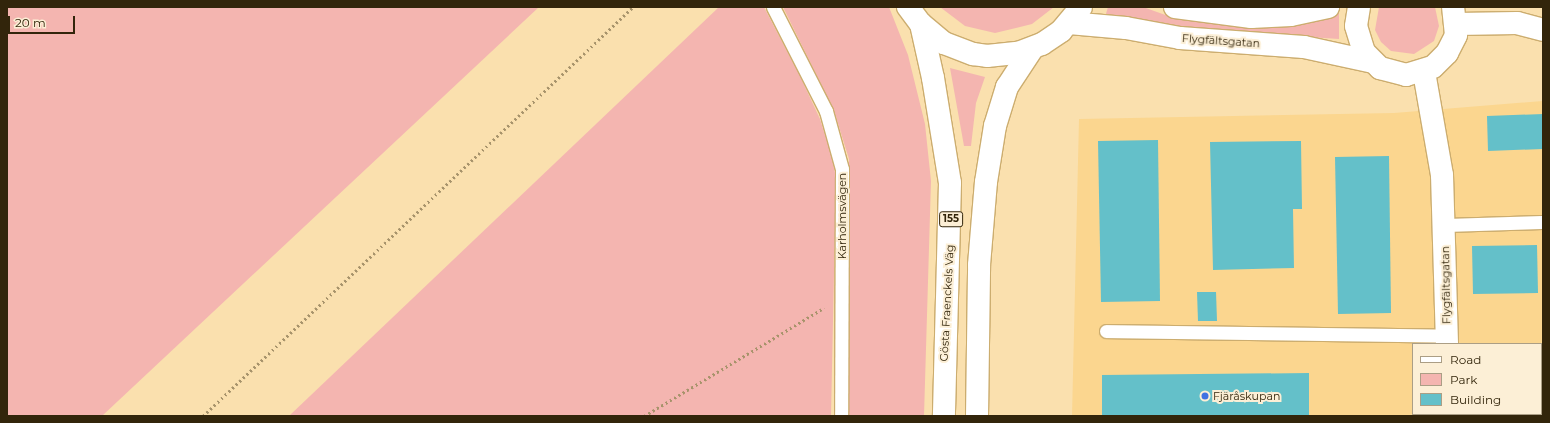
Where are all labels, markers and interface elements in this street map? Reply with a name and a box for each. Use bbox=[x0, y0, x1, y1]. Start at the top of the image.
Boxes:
scale bar bbox=[10, 8, 77, 34]
text: 20 m bbox=[15, 15, 46, 30]
street label: Flygfältsgatan bbox=[1182, 32, 1260, 50]
street label: Karholmsvägen bbox=[835, 173, 849, 259]
road number: 155 bbox=[939, 211, 963, 227]
street label: Gösta Fraenckels Väg bbox=[937, 244, 957, 362]
street label: Flygfältsgatan bbox=[1439, 246, 1453, 324]
legend bbox=[1412, 343, 1542, 415]
text: Road bbox=[1450, 352, 1481, 367]
text: Park bbox=[1450, 372, 1477, 387]
place label: Fjäråskupan bbox=[1213, 389, 1280, 403]
marker: Fjäråskupan bbox=[1200, 391, 1210, 401]
text: Building bbox=[1450, 392, 1501, 407]

